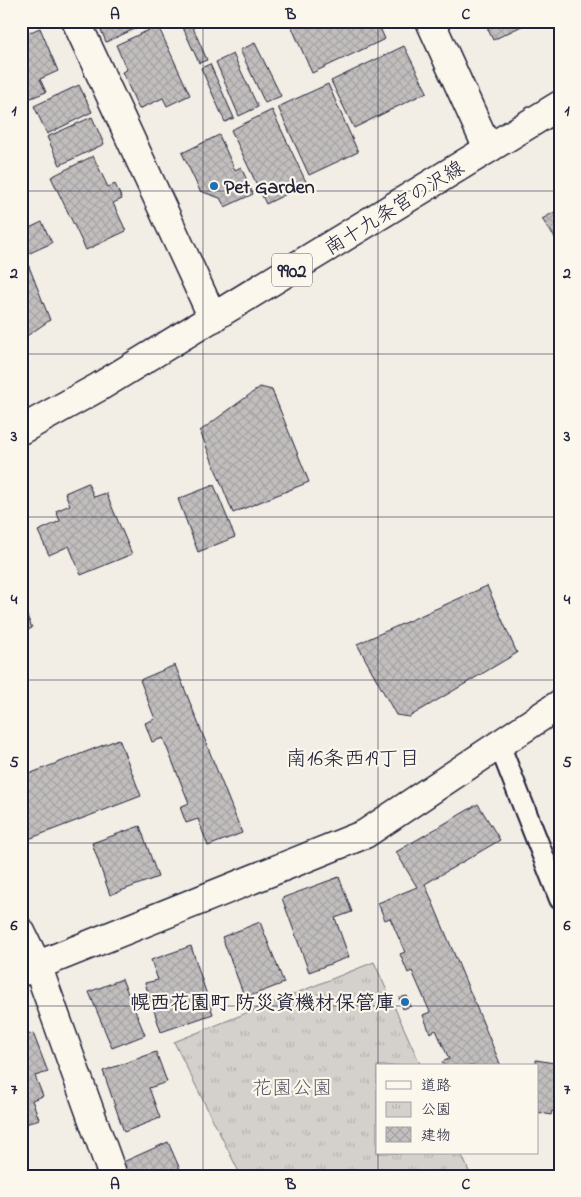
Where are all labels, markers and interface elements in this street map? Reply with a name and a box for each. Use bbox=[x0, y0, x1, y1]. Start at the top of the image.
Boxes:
text: A bbox=[110, 3, 120, 27]
text: B bbox=[285, 3, 297, 27]
text: C bbox=[462, 3, 471, 27]
text: 1 bbox=[11, 99, 17, 123]
text: 1 bbox=[564, 99, 570, 123]
street label: 南十九条宮の沢線 bbox=[320, 154, 471, 264]
place label: Pet Garden bbox=[224, 174, 315, 203]
marker: Pet Garden bbox=[208, 180, 220, 192]
road number: 9902 bbox=[272, 254, 312, 286]
text: 2 bbox=[9, 262, 18, 286]
text: 2 bbox=[562, 262, 571, 286]
text: 3 bbox=[10, 425, 18, 449]
text: 3 bbox=[563, 425, 571, 449]
text: 4 bbox=[10, 588, 18, 612]
text: 4 bbox=[563, 588, 571, 612]
district label: 南16条西19丁目 bbox=[286, 745, 420, 775]
text: 5 bbox=[9, 751, 19, 775]
text: 5 bbox=[562, 751, 572, 775]
text: 6 bbox=[9, 914, 18, 938]
text: 6 bbox=[562, 914, 571, 938]
place label: 幌西花園町 防災資機材保管庫 bbox=[130, 990, 395, 1019]
marker: 幌西花園町 防災資機材保管庫 bbox=[399, 996, 411, 1008]
legend bbox=[376, 1064, 538, 1154]
park label: 花園公園 bbox=[252, 1075, 332, 1104]
text: 道路 bbox=[421, 1075, 451, 1097]
text: 7 bbox=[11, 1078, 18, 1102]
text: 7 bbox=[564, 1078, 571, 1102]
text: 公園 bbox=[421, 1099, 451, 1121]
text: 建物 bbox=[421, 1125, 451, 1147]
text: A bbox=[110, 1173, 120, 1197]
text: B bbox=[285, 1173, 297, 1197]
text: C bbox=[462, 1173, 471, 1197]

